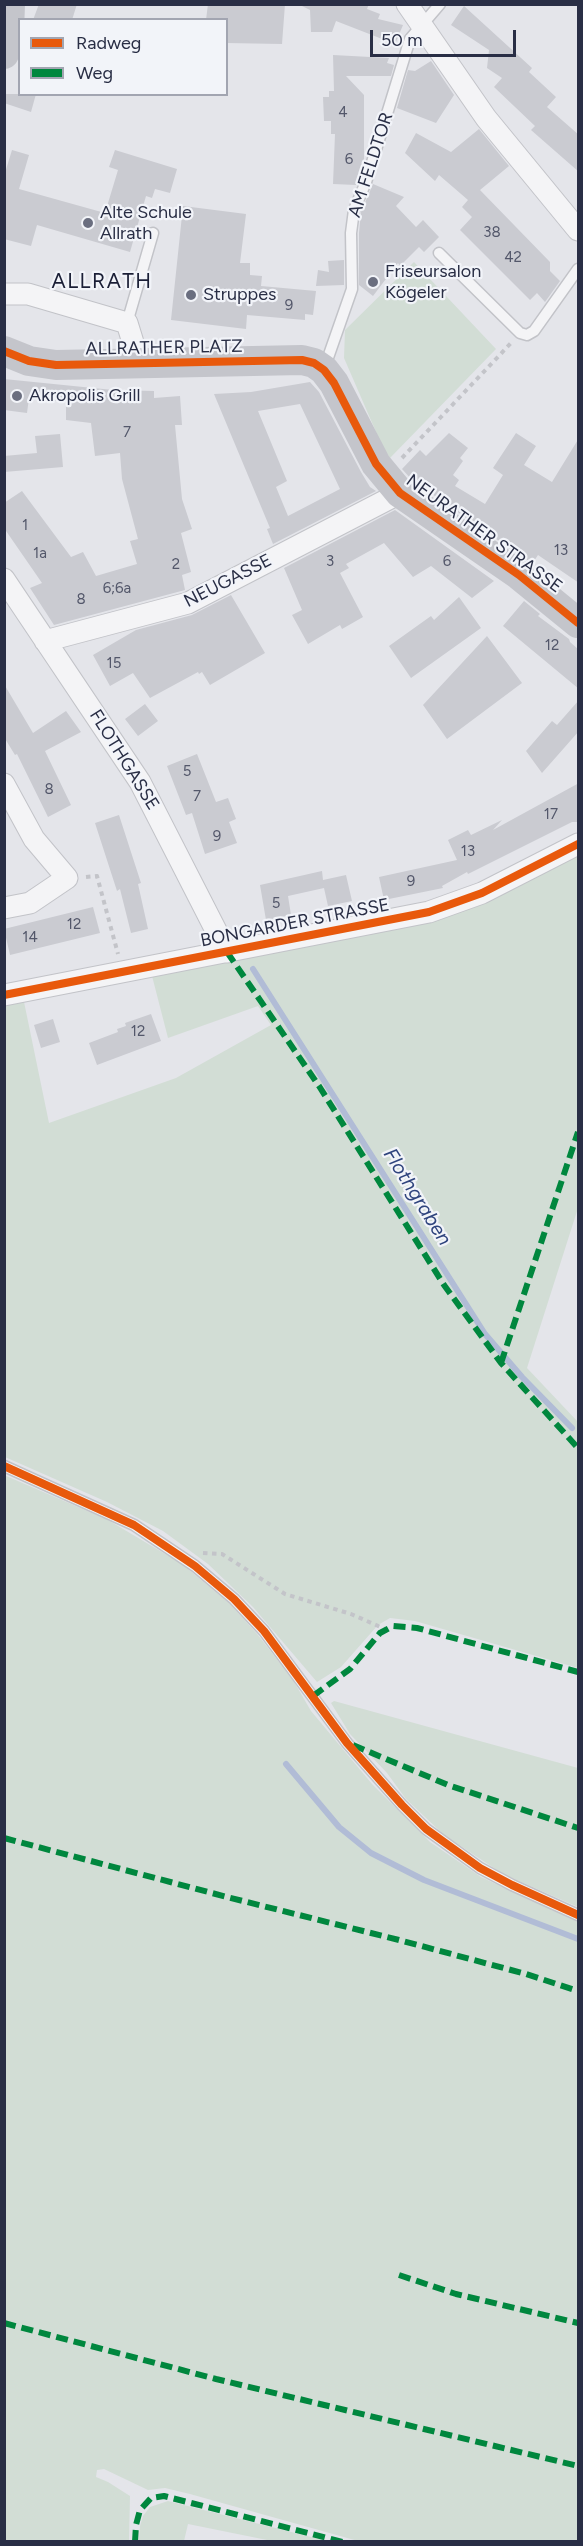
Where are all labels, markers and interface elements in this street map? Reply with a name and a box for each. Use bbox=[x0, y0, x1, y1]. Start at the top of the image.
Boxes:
legend bbox=[18, 18, 228, 96]
scale bar bbox=[373, 18, 518, 56]
text: 50 m bbox=[381, 29, 423, 51]
text: Radweg bbox=[76, 32, 141, 54]
text: Weg bbox=[76, 62, 113, 84]
house number: 4 bbox=[338, 104, 348, 122]
street label: AM FELDTOR bbox=[344, 110, 398, 220]
house number: 6 bbox=[345, 151, 353, 169]
place label: Alte Schule Allrath bbox=[100, 202, 192, 244]
marker: Alte Schule Allrath bbox=[81, 216, 95, 230]
house number: 38 bbox=[483, 224, 501, 242]
house number: 42 bbox=[504, 249, 522, 267]
place label: Friseursalon Kögeler bbox=[385, 261, 481, 304]
district label: ALLRATH bbox=[51, 269, 153, 295]
marker: Friseursalon Kögeler bbox=[366, 275, 380, 289]
place label: Struppes bbox=[203, 284, 276, 306]
marker: Struppes bbox=[184, 288, 198, 302]
house number: 9 bbox=[285, 297, 293, 315]
street label: ALLRATHER PLATZ bbox=[85, 336, 243, 360]
place label: Akropolis Grill bbox=[29, 385, 140, 407]
marker: Akropolis Grill bbox=[10, 389, 24, 403]
house number: 7 bbox=[123, 424, 131, 442]
street label: NEURATHER STRASSE bbox=[402, 470, 566, 598]
house number: 1 bbox=[22, 517, 28, 535]
house number: 13 bbox=[554, 542, 568, 560]
house number: 1a bbox=[33, 545, 47, 563]
street label: NEUGASSE bbox=[180, 550, 276, 612]
house number: 3 bbox=[326, 553, 334, 571]
house number: 6 bbox=[443, 553, 451, 571]
house number: 2 bbox=[172, 556, 180, 574]
house number: 6;6a bbox=[103, 580, 131, 598]
house number: 8 bbox=[76, 591, 86, 609]
house number: 12 bbox=[545, 637, 559, 655]
house number: 15 bbox=[107, 655, 121, 673]
street label: FLOTHGASSE bbox=[84, 706, 164, 814]
house number: 5 bbox=[183, 763, 191, 781]
house number: 8 bbox=[44, 781, 54, 799]
house number: 7 bbox=[193, 788, 201, 806]
house number: 17 bbox=[544, 806, 558, 824]
house number: 9 bbox=[213, 828, 221, 846]
house number: 13 bbox=[461, 843, 475, 861]
house number: 9 bbox=[407, 873, 415, 891]
street label: BONGARDER STRASSE bbox=[199, 894, 391, 952]
house number: 5 bbox=[272, 895, 280, 913]
house number: 12 bbox=[67, 916, 81, 934]
house number: 14 bbox=[22, 929, 38, 947]
house number: 12 bbox=[131, 1023, 145, 1041]
water label: Flothgraben bbox=[378, 1144, 456, 1250]

